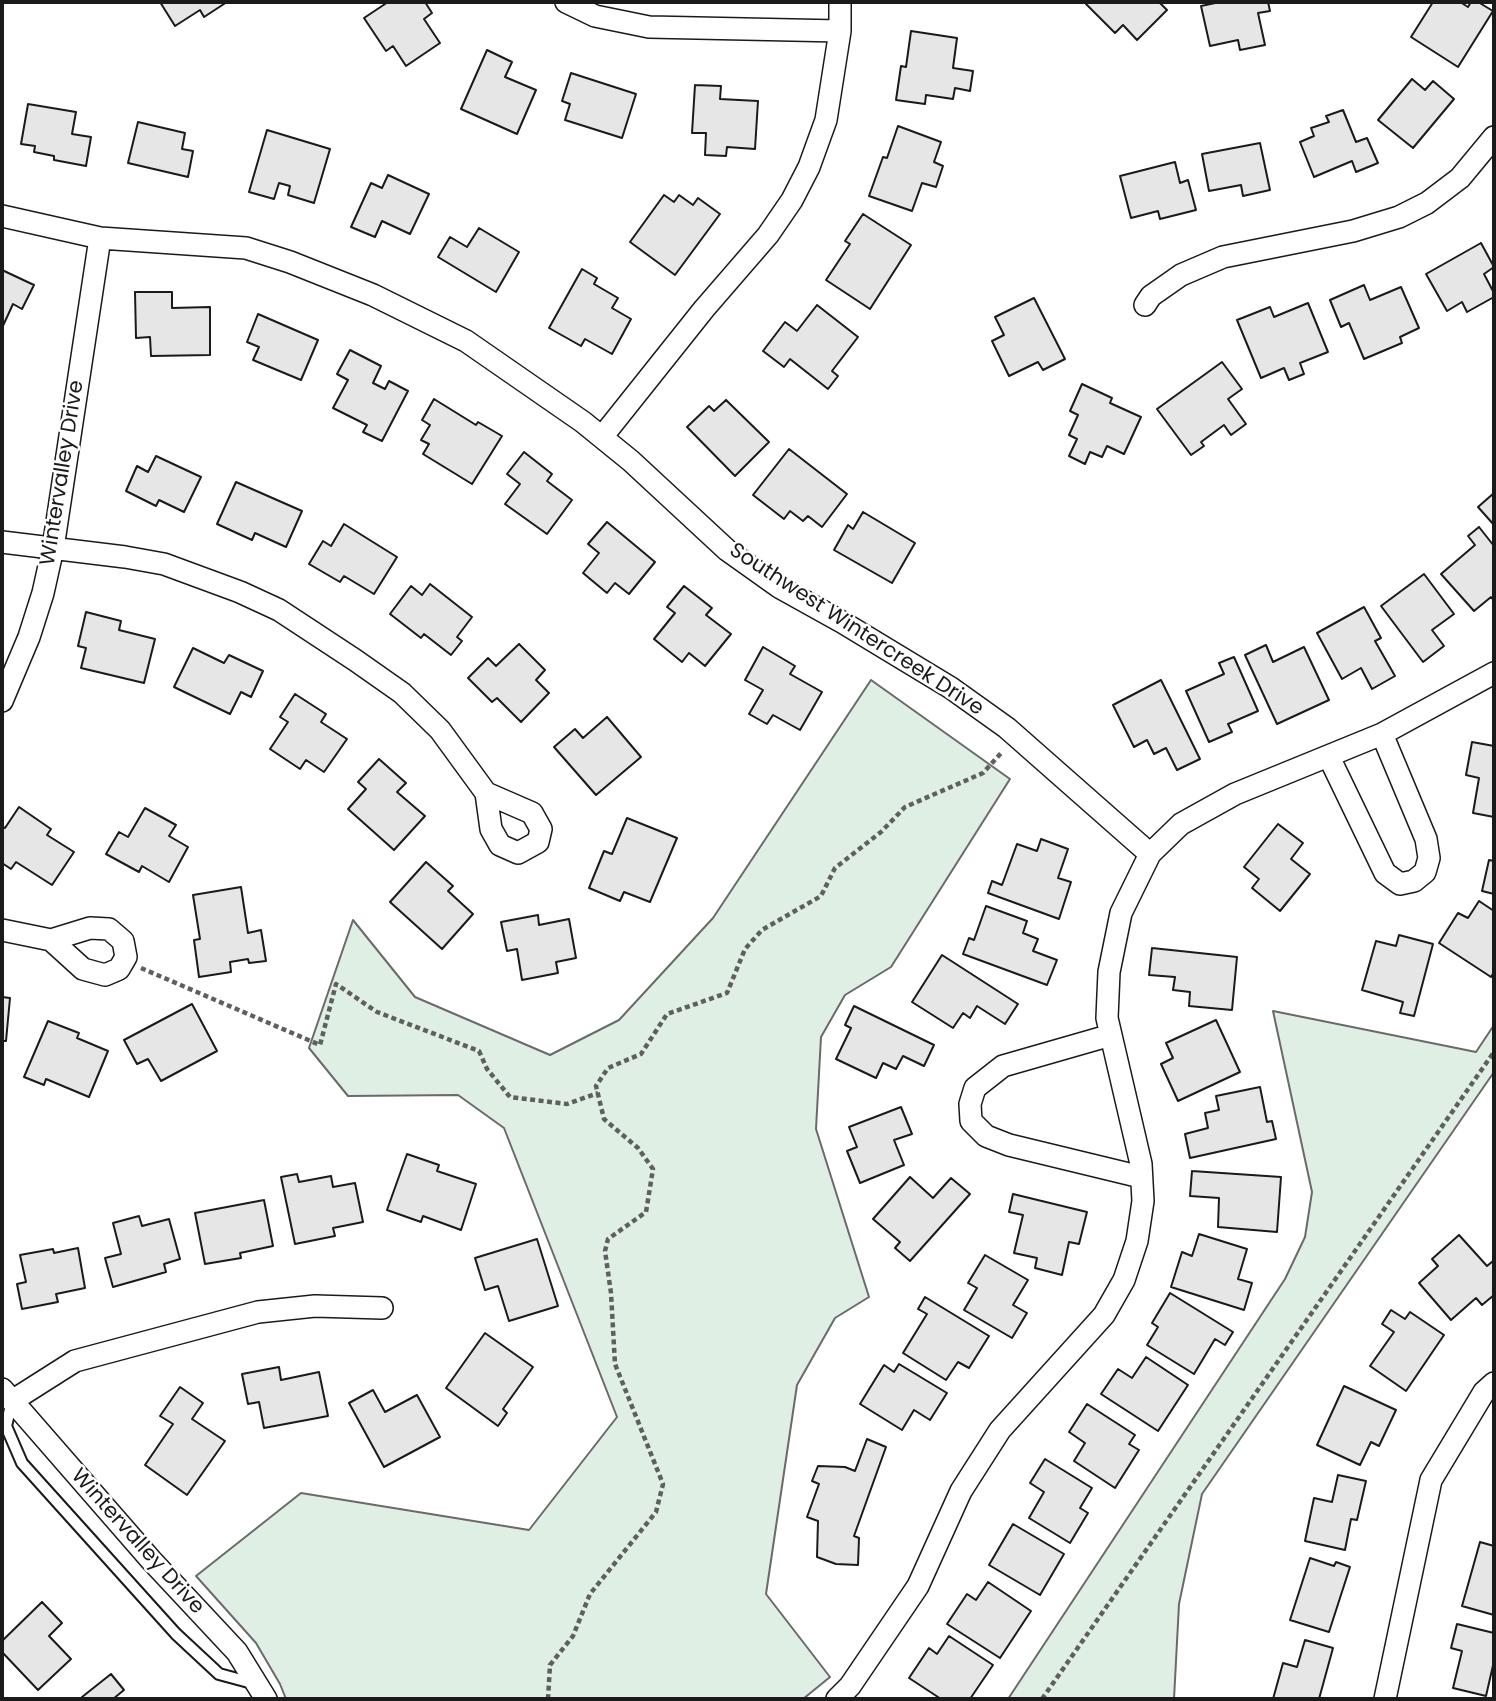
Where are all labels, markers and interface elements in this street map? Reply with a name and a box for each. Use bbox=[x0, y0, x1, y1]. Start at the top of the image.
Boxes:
street label: Wintervalley Drive bbox=[36, 379, 90, 567]
street label: Southwest Wintercreek Drive bbox=[724, 538, 988, 722]
street label: Wintervalley Drive bbox=[65, 1464, 209, 1620]

